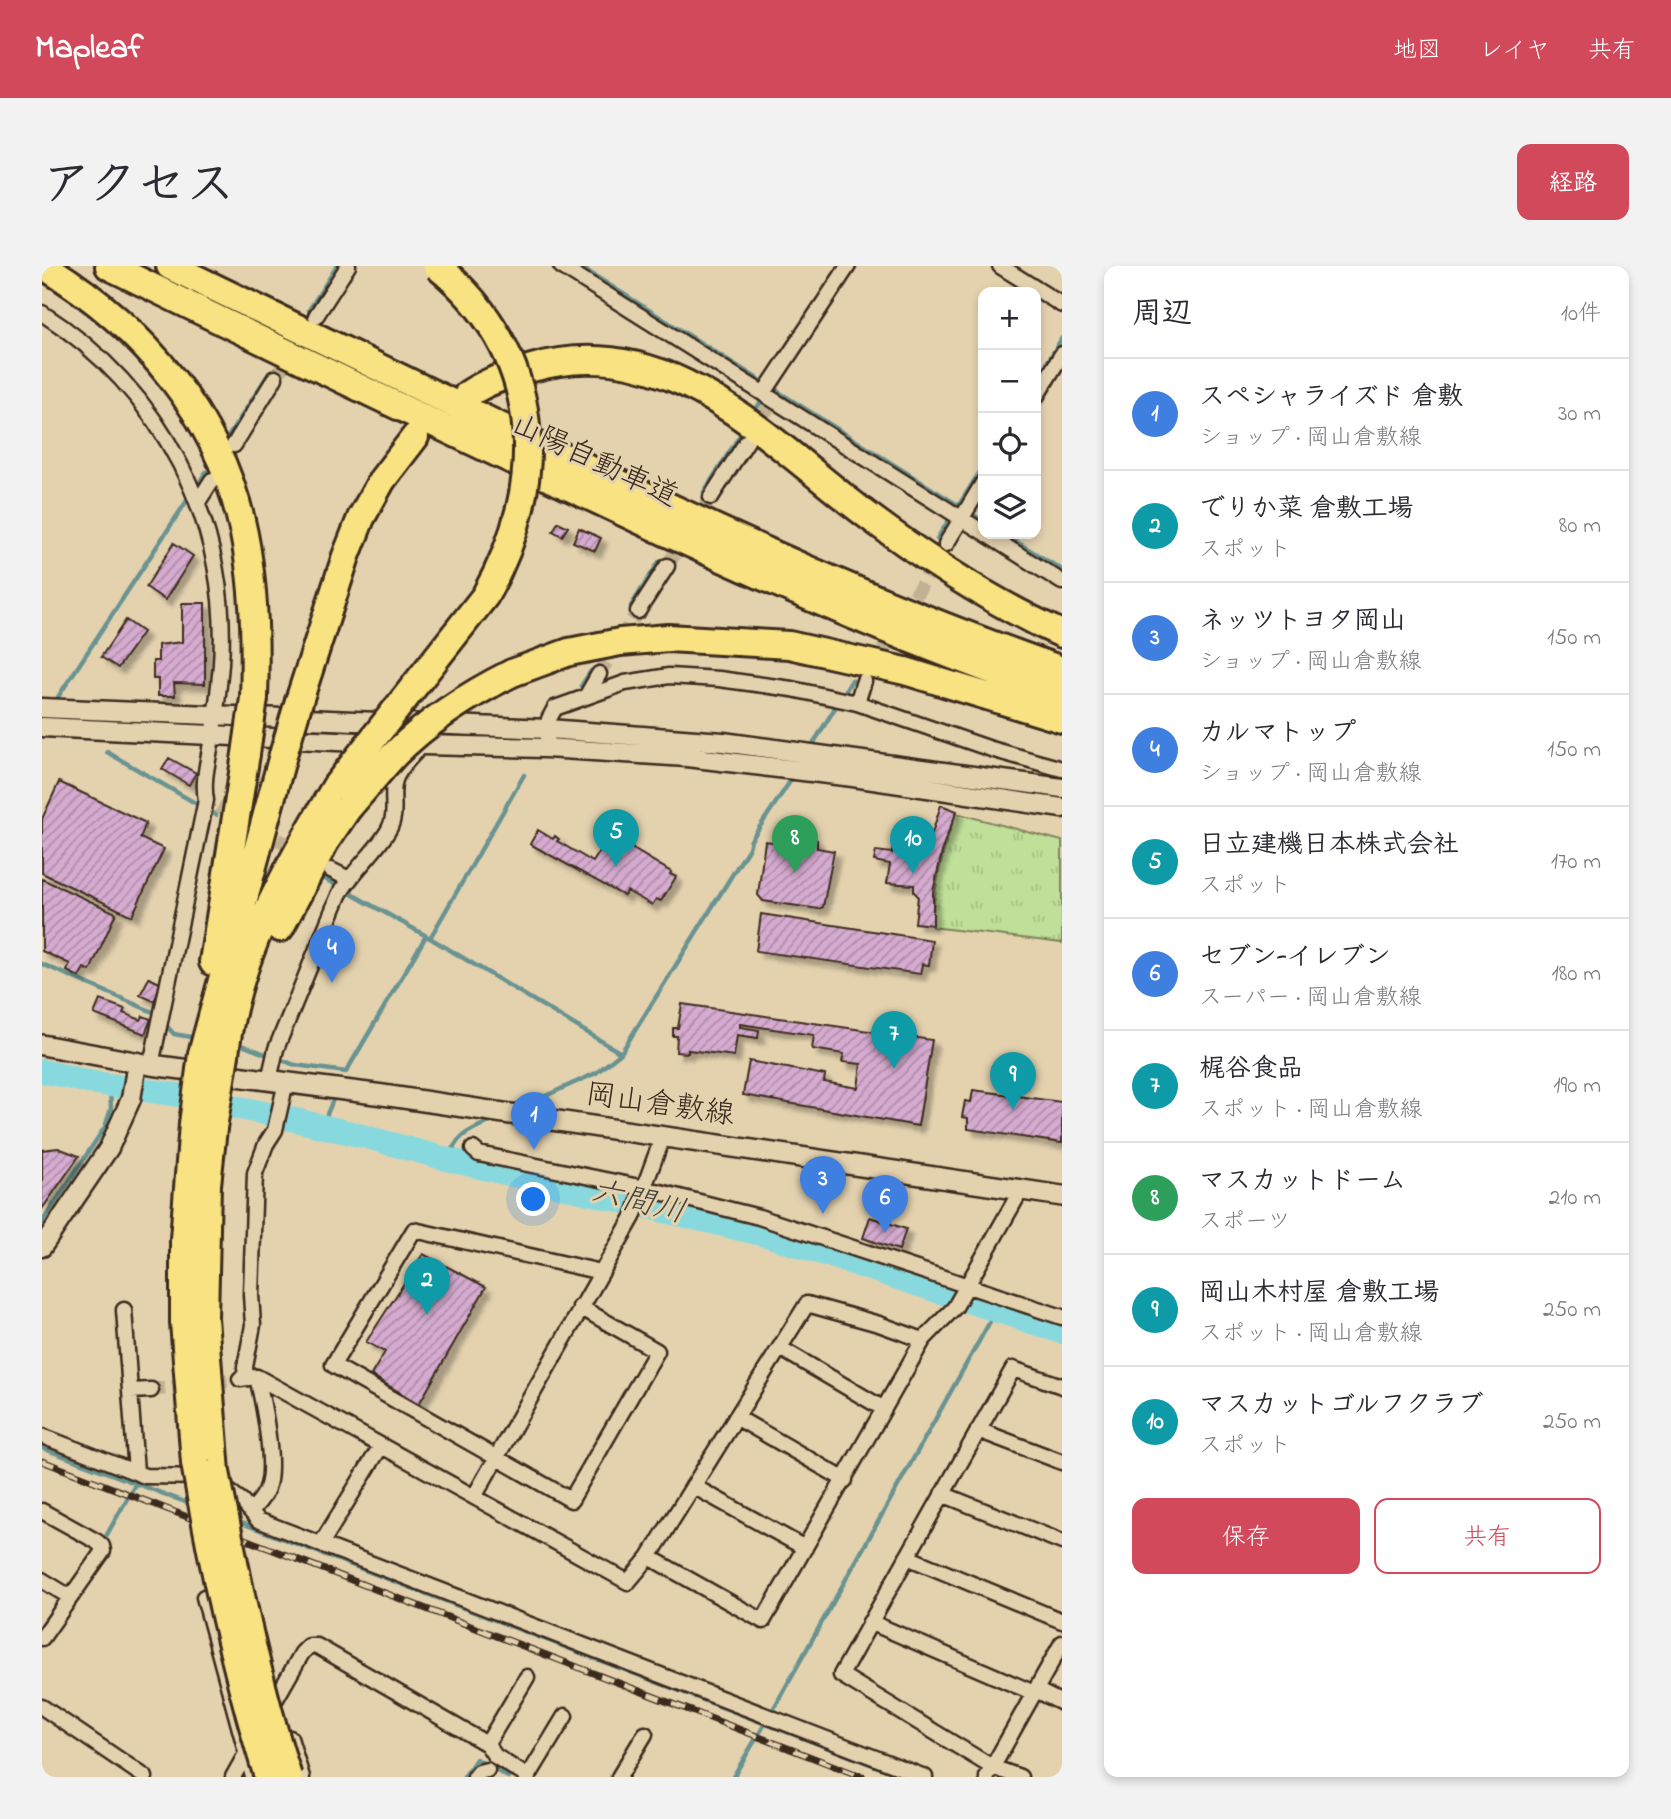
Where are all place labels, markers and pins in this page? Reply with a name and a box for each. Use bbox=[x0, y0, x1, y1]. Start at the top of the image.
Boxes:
pin: 5 bbox=[593, 809, 639, 867]
pin: 8 bbox=[772, 815, 818, 873]
pin: 10 bbox=[890, 816, 936, 874]
pin: 4 bbox=[309, 925, 355, 983]
pin: 7 bbox=[871, 1011, 917, 1069]
pin: 9 bbox=[990, 1052, 1036, 1110]
pin: 1 bbox=[511, 1092, 557, 1150]
pin: 3 bbox=[800, 1156, 846, 1214]
pin: 6 bbox=[862, 1175, 908, 1233]
pin: 2 bbox=[404, 1257, 450, 1315]

